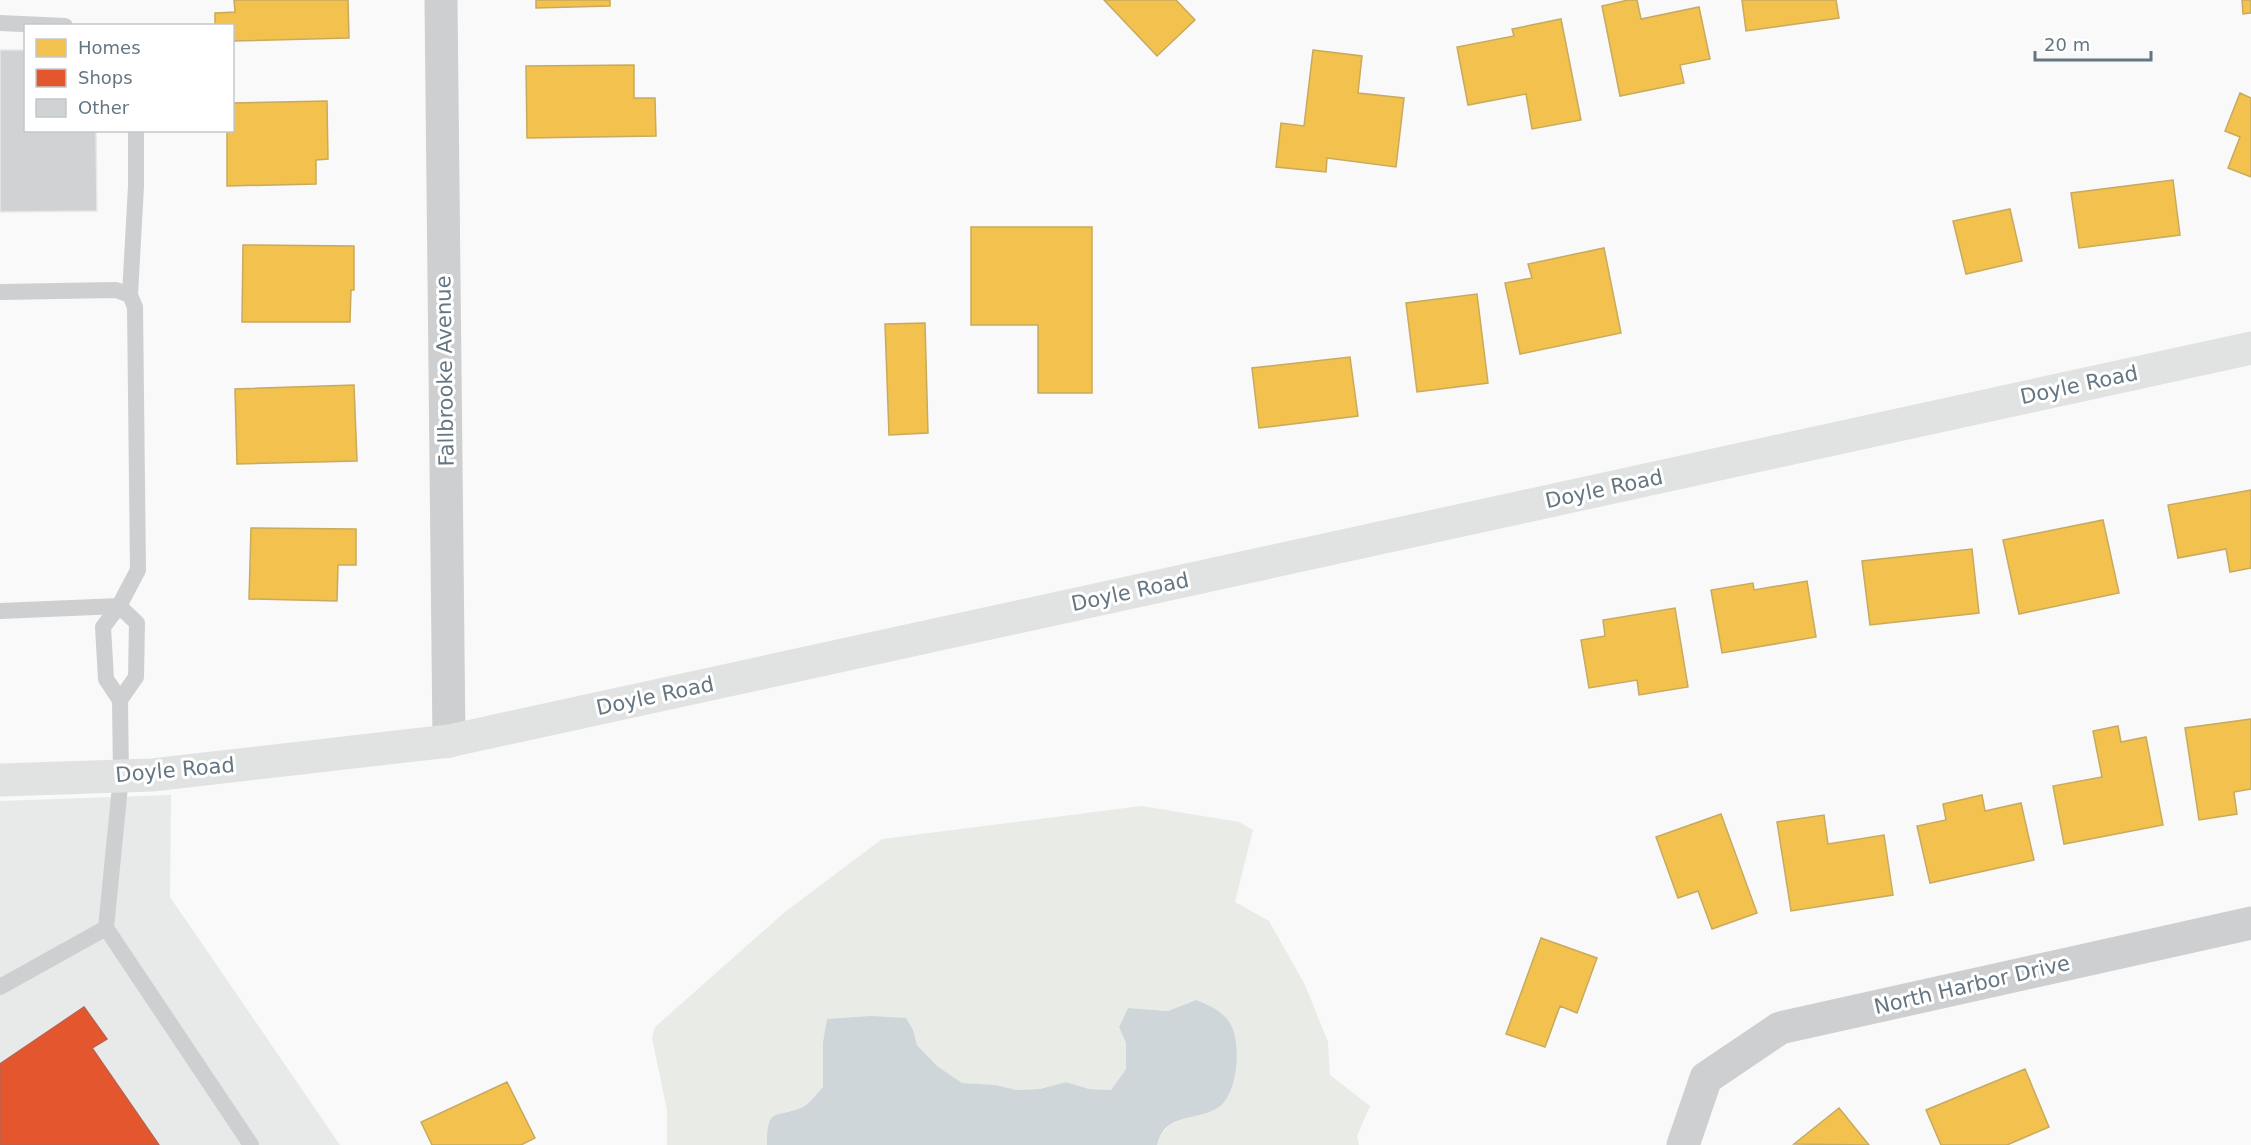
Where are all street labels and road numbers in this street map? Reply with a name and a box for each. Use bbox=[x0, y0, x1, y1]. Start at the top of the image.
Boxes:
street label: Fallbrooke Avenue bbox=[431, 275, 459, 467]
street label: Doyle Road bbox=[2018, 361, 2140, 409]
street label: Doyle Road bbox=[1543, 465, 1665, 513]
street label: Doyle Road bbox=[1069, 568, 1191, 616]
street label: Doyle Road bbox=[594, 672, 716, 720]
street label: Doyle Road bbox=[114, 753, 236, 787]
street label: North Harbor Drive bbox=[1872, 951, 2072, 1019]

